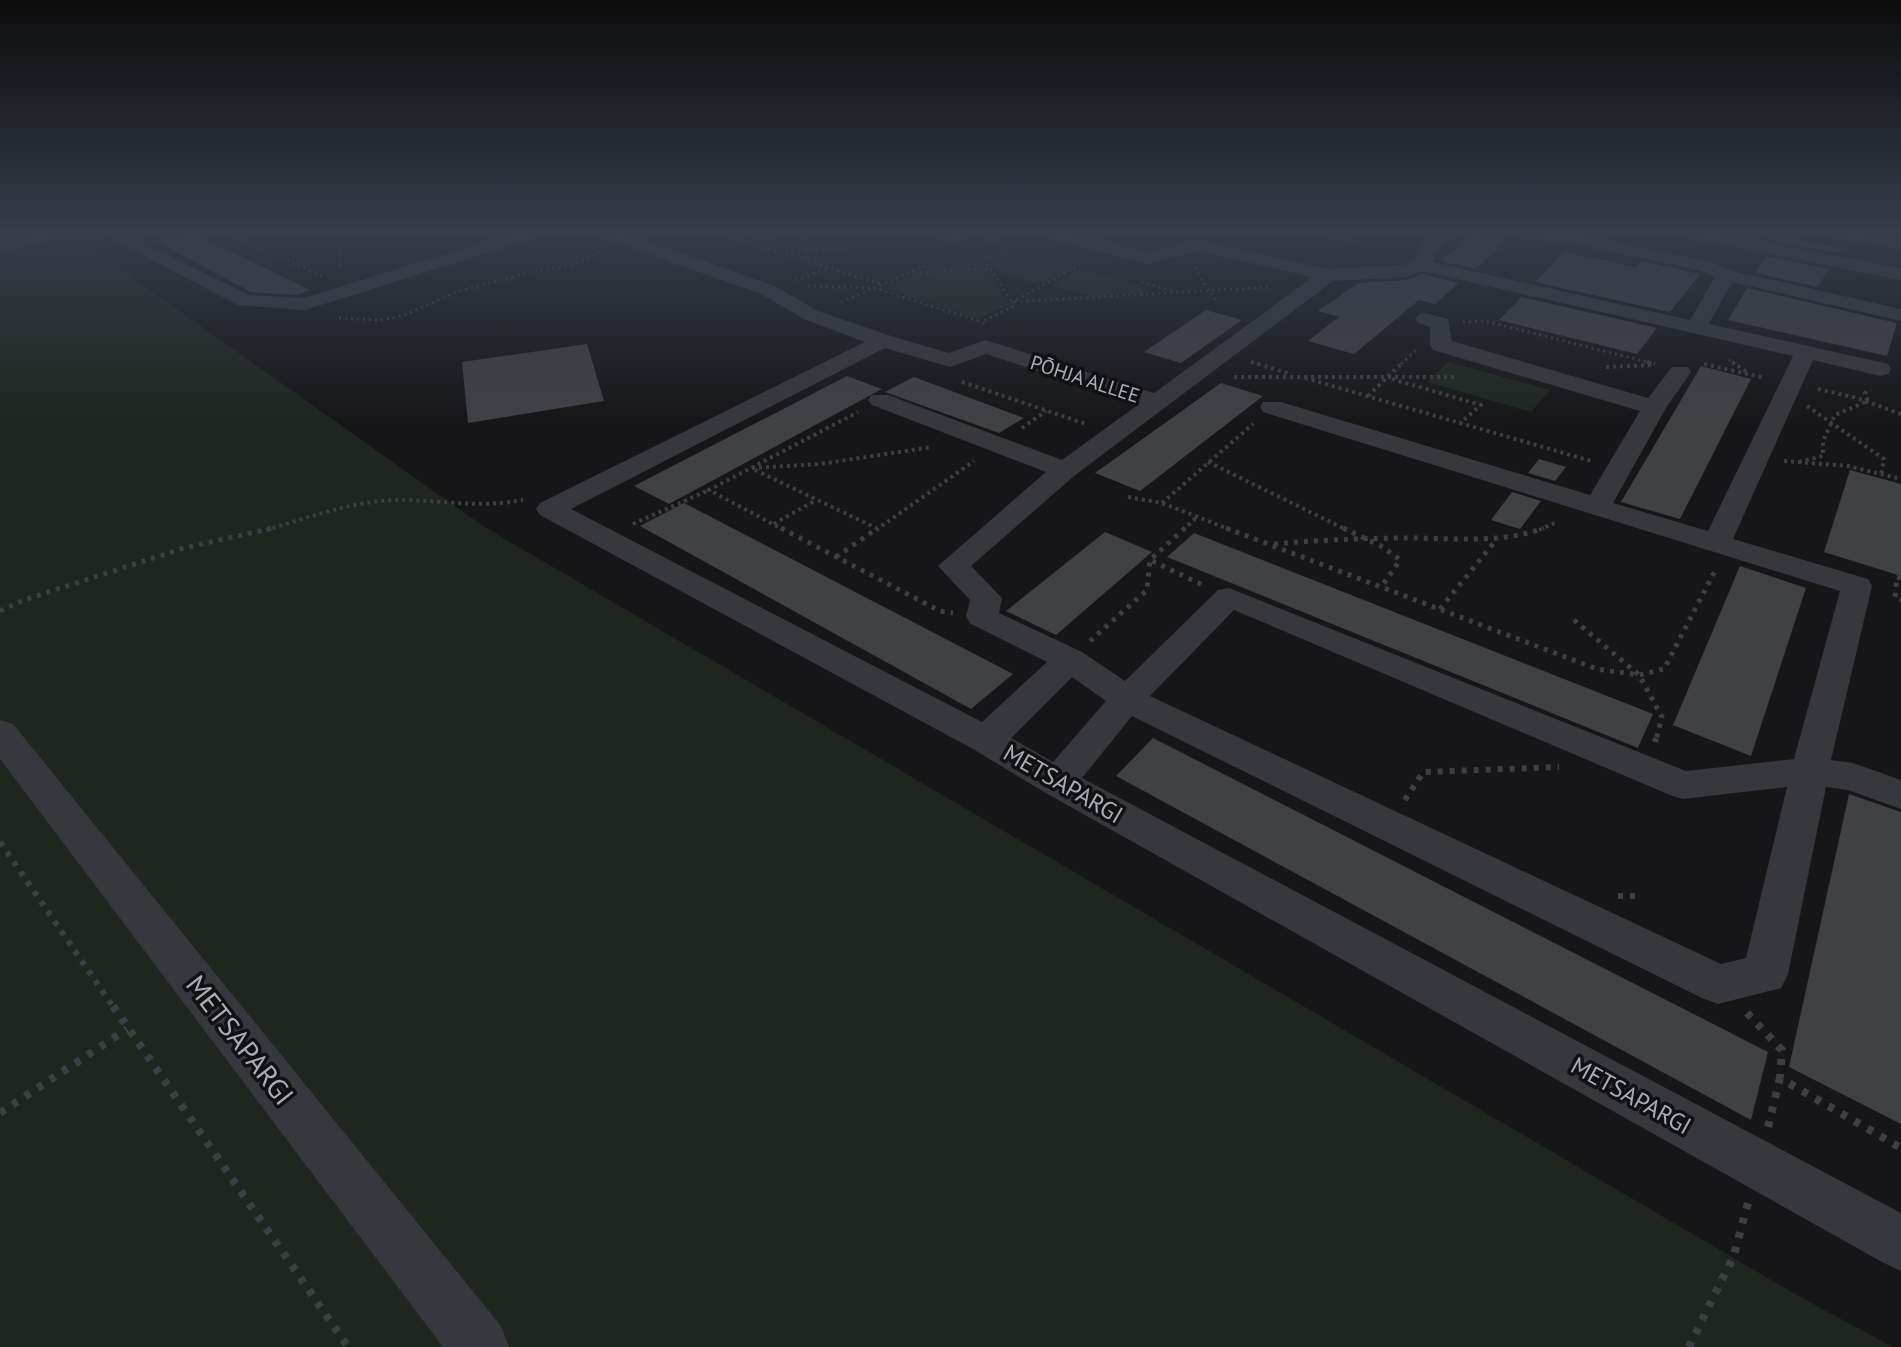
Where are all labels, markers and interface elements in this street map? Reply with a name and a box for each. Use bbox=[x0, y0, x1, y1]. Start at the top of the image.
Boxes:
street label: PÕHJA ALLEE bbox=[1027, 349, 1143, 409]
street label: METSAPARGI bbox=[998, 737, 1129, 830]
street label: METSAPARGI bbox=[178, 967, 303, 1112]
street label: METSAPARGI bbox=[1566, 1050, 1697, 1141]

